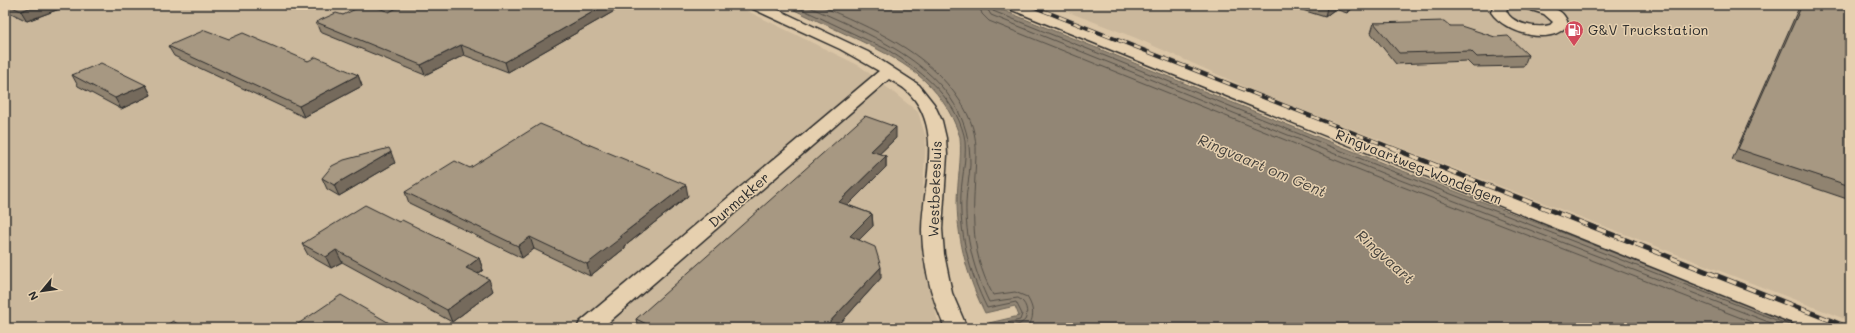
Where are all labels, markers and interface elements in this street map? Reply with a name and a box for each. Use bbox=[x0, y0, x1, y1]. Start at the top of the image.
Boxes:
fuel station icon: G&V Truckstation bbox=[1563, 19, 1585, 47]
place label: G&V Truckstation bbox=[1588, 20, 1708, 39]
street label: Ringvaartweg-Wondelgem bbox=[1333, 124, 1505, 209]
water label: Ringvaart om Gent bbox=[1195, 129, 1330, 201]
street label: Westbekesluis bbox=[923, 140, 946, 238]
street label: Durmakker bbox=[704, 168, 773, 231]
water label: Ringvaart bbox=[1352, 225, 1419, 288]
north arrow bbox=[22, 271, 62, 311]
text: N bbox=[24, 289, 41, 303]

